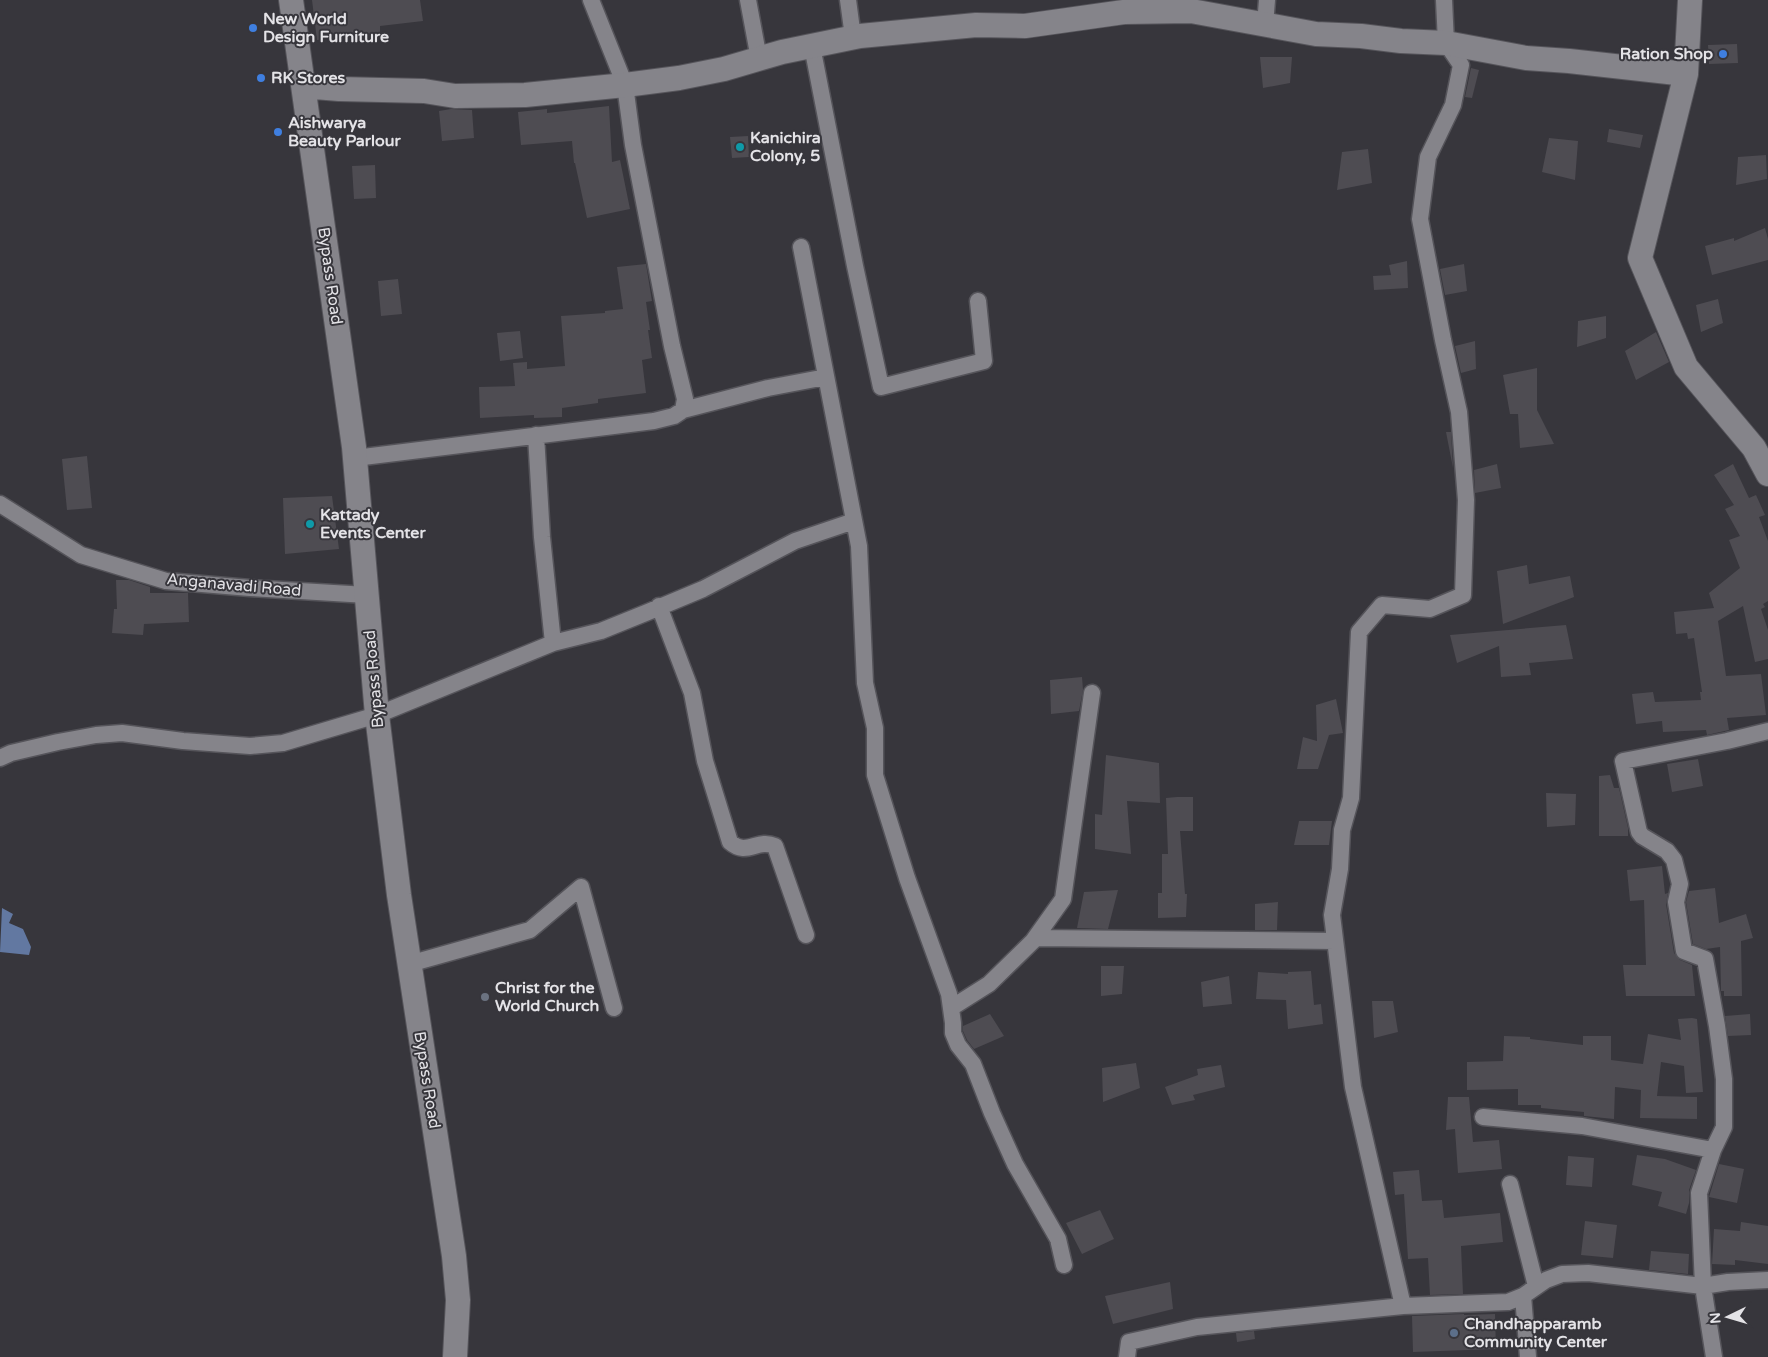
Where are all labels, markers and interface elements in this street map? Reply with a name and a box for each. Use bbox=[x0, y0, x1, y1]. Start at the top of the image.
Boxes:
place label: New World Design Furniture bbox=[263, 9, 389, 47]
marker: New World Design Furniture bbox=[247, 22, 259, 34]
place label: Ration Shop bbox=[1620, 44, 1713, 64]
marker: Ration Shop bbox=[1717, 48, 1729, 60]
place label: RK Stores bbox=[271, 68, 345, 88]
marker: RK Stores bbox=[255, 72, 267, 84]
place label: Aishwarya Beauty Parlour bbox=[288, 113, 401, 151]
marker: Aishwarya Beauty Parlour bbox=[272, 126, 284, 138]
place label: Kanichira Colony, 5 bbox=[750, 128, 821, 166]
marker: Kanichira Colony, 5 bbox=[734, 141, 746, 153]
street label: Bypass Road bbox=[313, 226, 347, 326]
place label: Kattady Events Center bbox=[320, 505, 426, 543]
marker: Kattady Events Center bbox=[304, 518, 316, 530]
street label: Anganavadi Road bbox=[166, 569, 302, 601]
street label: Bypass Road bbox=[360, 629, 388, 729]
place label: Christ for the World Church bbox=[495, 978, 599, 1016]
marker: Christ for the World Church bbox=[479, 991, 491, 1003]
street label: Bypass Road bbox=[409, 1030, 445, 1130]
north arrow bbox=[1703, 1292, 1753, 1342]
text: N bbox=[1707, 1312, 1725, 1324]
place label: Chandhapparamb Community Center bbox=[1464, 1314, 1608, 1352]
marker: Chandhapparamb Community Center bbox=[1448, 1327, 1460, 1339]

